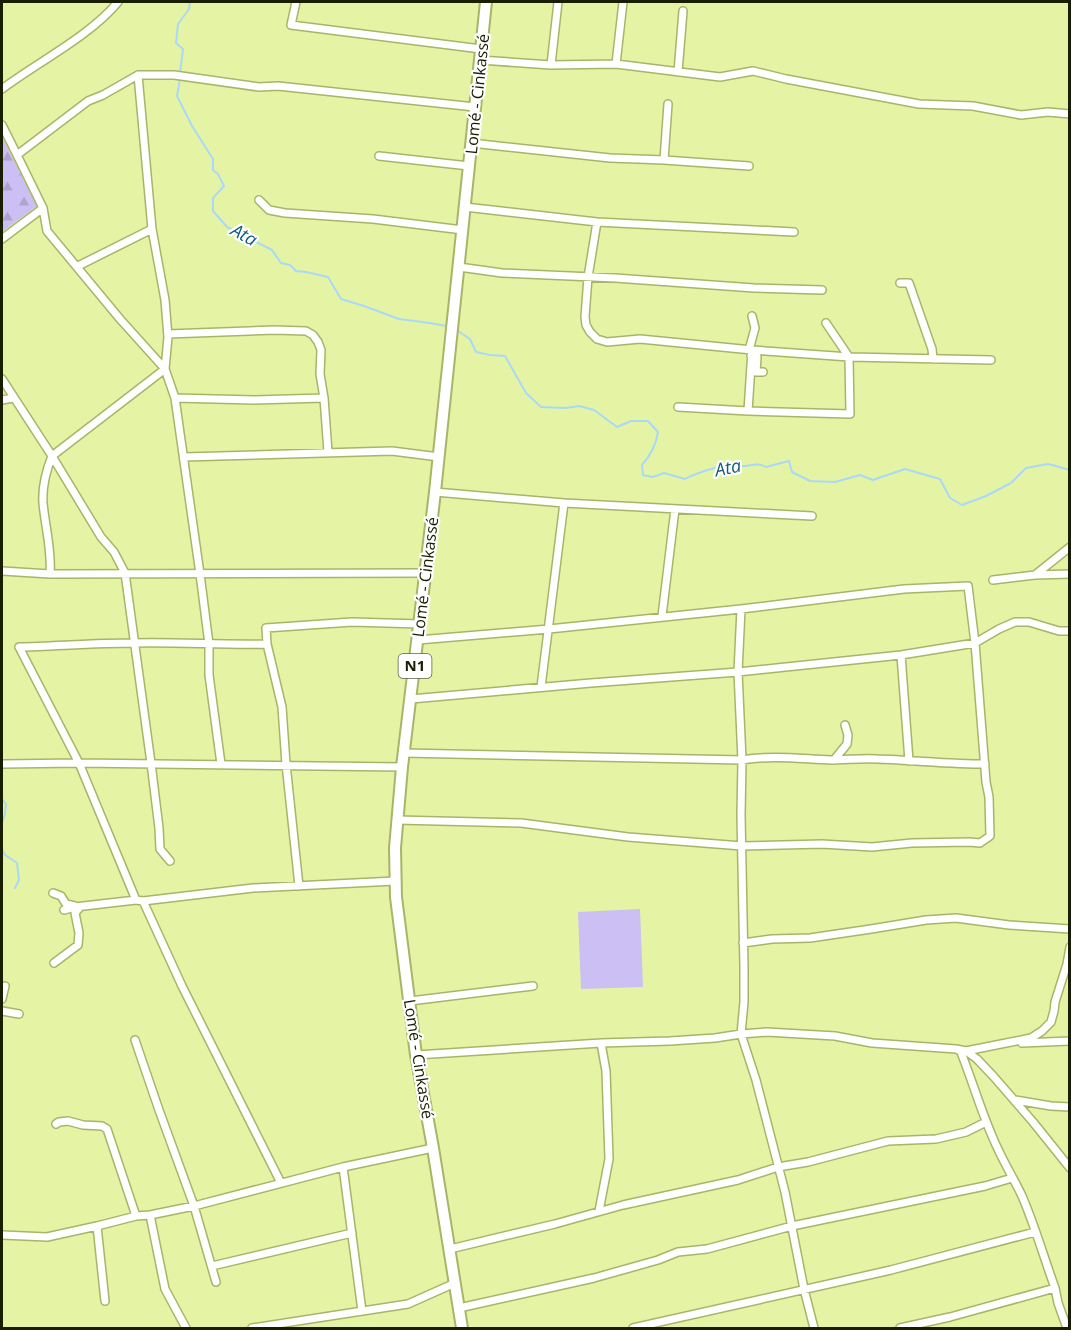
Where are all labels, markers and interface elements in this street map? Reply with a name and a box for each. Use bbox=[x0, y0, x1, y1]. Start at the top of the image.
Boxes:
street label: Lomé - Cinkassé bbox=[460, 33, 494, 155]
water label: Ata bbox=[225, 216, 262, 251]
water label: Ata bbox=[711, 453, 743, 482]
street label: Lomé - Cinkassé bbox=[407, 516, 443, 638]
road number: N1 bbox=[398, 654, 432, 678]
street label: Lomé - Cinkassé bbox=[399, 998, 439, 1120]

